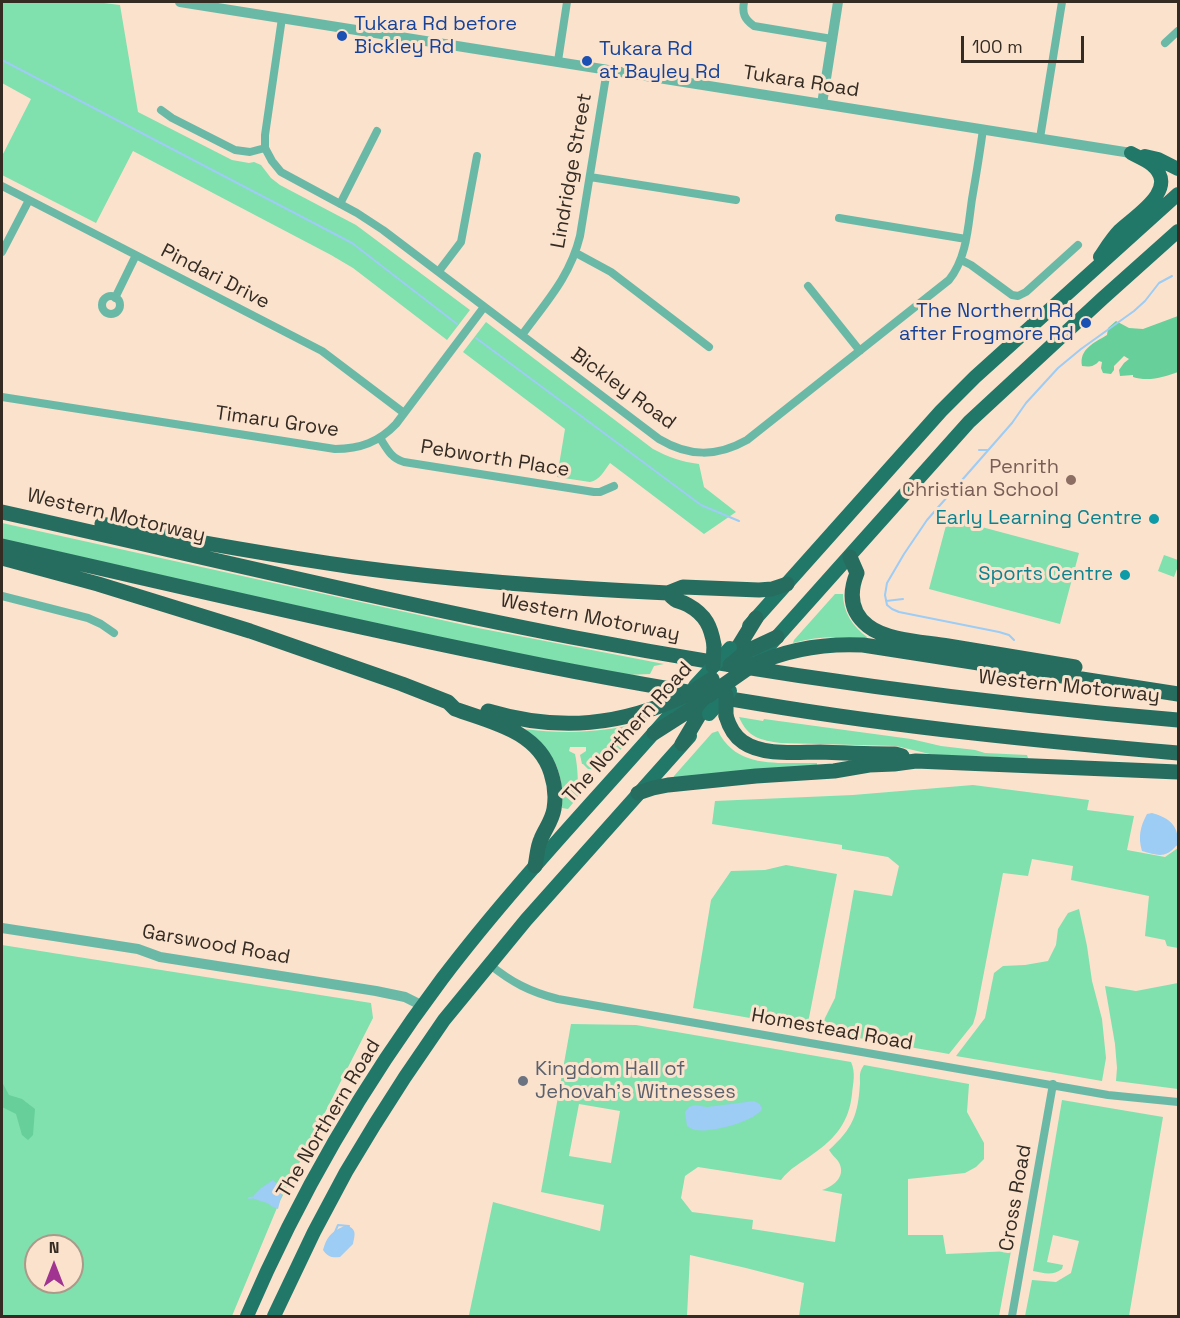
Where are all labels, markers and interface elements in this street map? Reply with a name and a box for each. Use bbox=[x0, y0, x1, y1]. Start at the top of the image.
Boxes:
place label: Tukara Rd before Bickley Rd bbox=[354, 13, 517, 60]
scale bar bbox=[964, 24, 1087, 62]
marker: Tukara Rd before Bickley Rd bbox=[335, 29, 349, 43]
text: 100 m bbox=[972, 35, 1023, 58]
place label: Tukara Rd at Bayley Rd bbox=[599, 38, 721, 85]
marker: Tukara Rd at Bayley Rd bbox=[580, 54, 594, 68]
street label: Tukara Road bbox=[741, 61, 861, 103]
street label: Lindridge Street bbox=[547, 91, 597, 251]
street label: Pindari Drive bbox=[157, 239, 273, 315]
place label: The Northern Rd after Frogmore Rd bbox=[899, 300, 1074, 347]
marker: The Northern Rd after Frogmore Rd bbox=[1079, 316, 1093, 330]
street label: Bickley Road bbox=[566, 343, 680, 435]
street label: Timaru Grove bbox=[214, 401, 340, 443]
street label: Pebworth Place bbox=[419, 435, 571, 483]
place label: Penrith Christian School bbox=[902, 456, 1059, 503]
marker: Penrith Christian School bbox=[1064, 473, 1078, 487]
street label: Western Motorway bbox=[24, 484, 208, 548]
place label: Early Learning Centre bbox=[935, 507, 1142, 531]
marker: Early Learning Centre bbox=[1147, 512, 1161, 526]
place label: Sports Centre bbox=[978, 563, 1113, 587]
marker: Sports Centre bbox=[1118, 568, 1132, 582]
street label: Western Motorway bbox=[498, 589, 682, 647]
street label: The Northern Road bbox=[558, 658, 698, 808]
street label: Western Motorway bbox=[977, 666, 1161, 708]
street label: Garswood Road bbox=[140, 920, 292, 970]
street label: Homestead Road bbox=[749, 1004, 915, 1056]
street label: The Northern Road bbox=[272, 1035, 386, 1203]
place label: Kingdom Hall of Jehovah's Witnesses bbox=[535, 1058, 736, 1105]
marker: Kingdom Hall of Jehovah's Witnesses bbox=[516, 1074, 530, 1088]
street label: Cross Road bbox=[995, 1143, 1037, 1253]
north arrow bbox=[24, 1234, 84, 1294]
text: N bbox=[49, 1237, 59, 1258]

